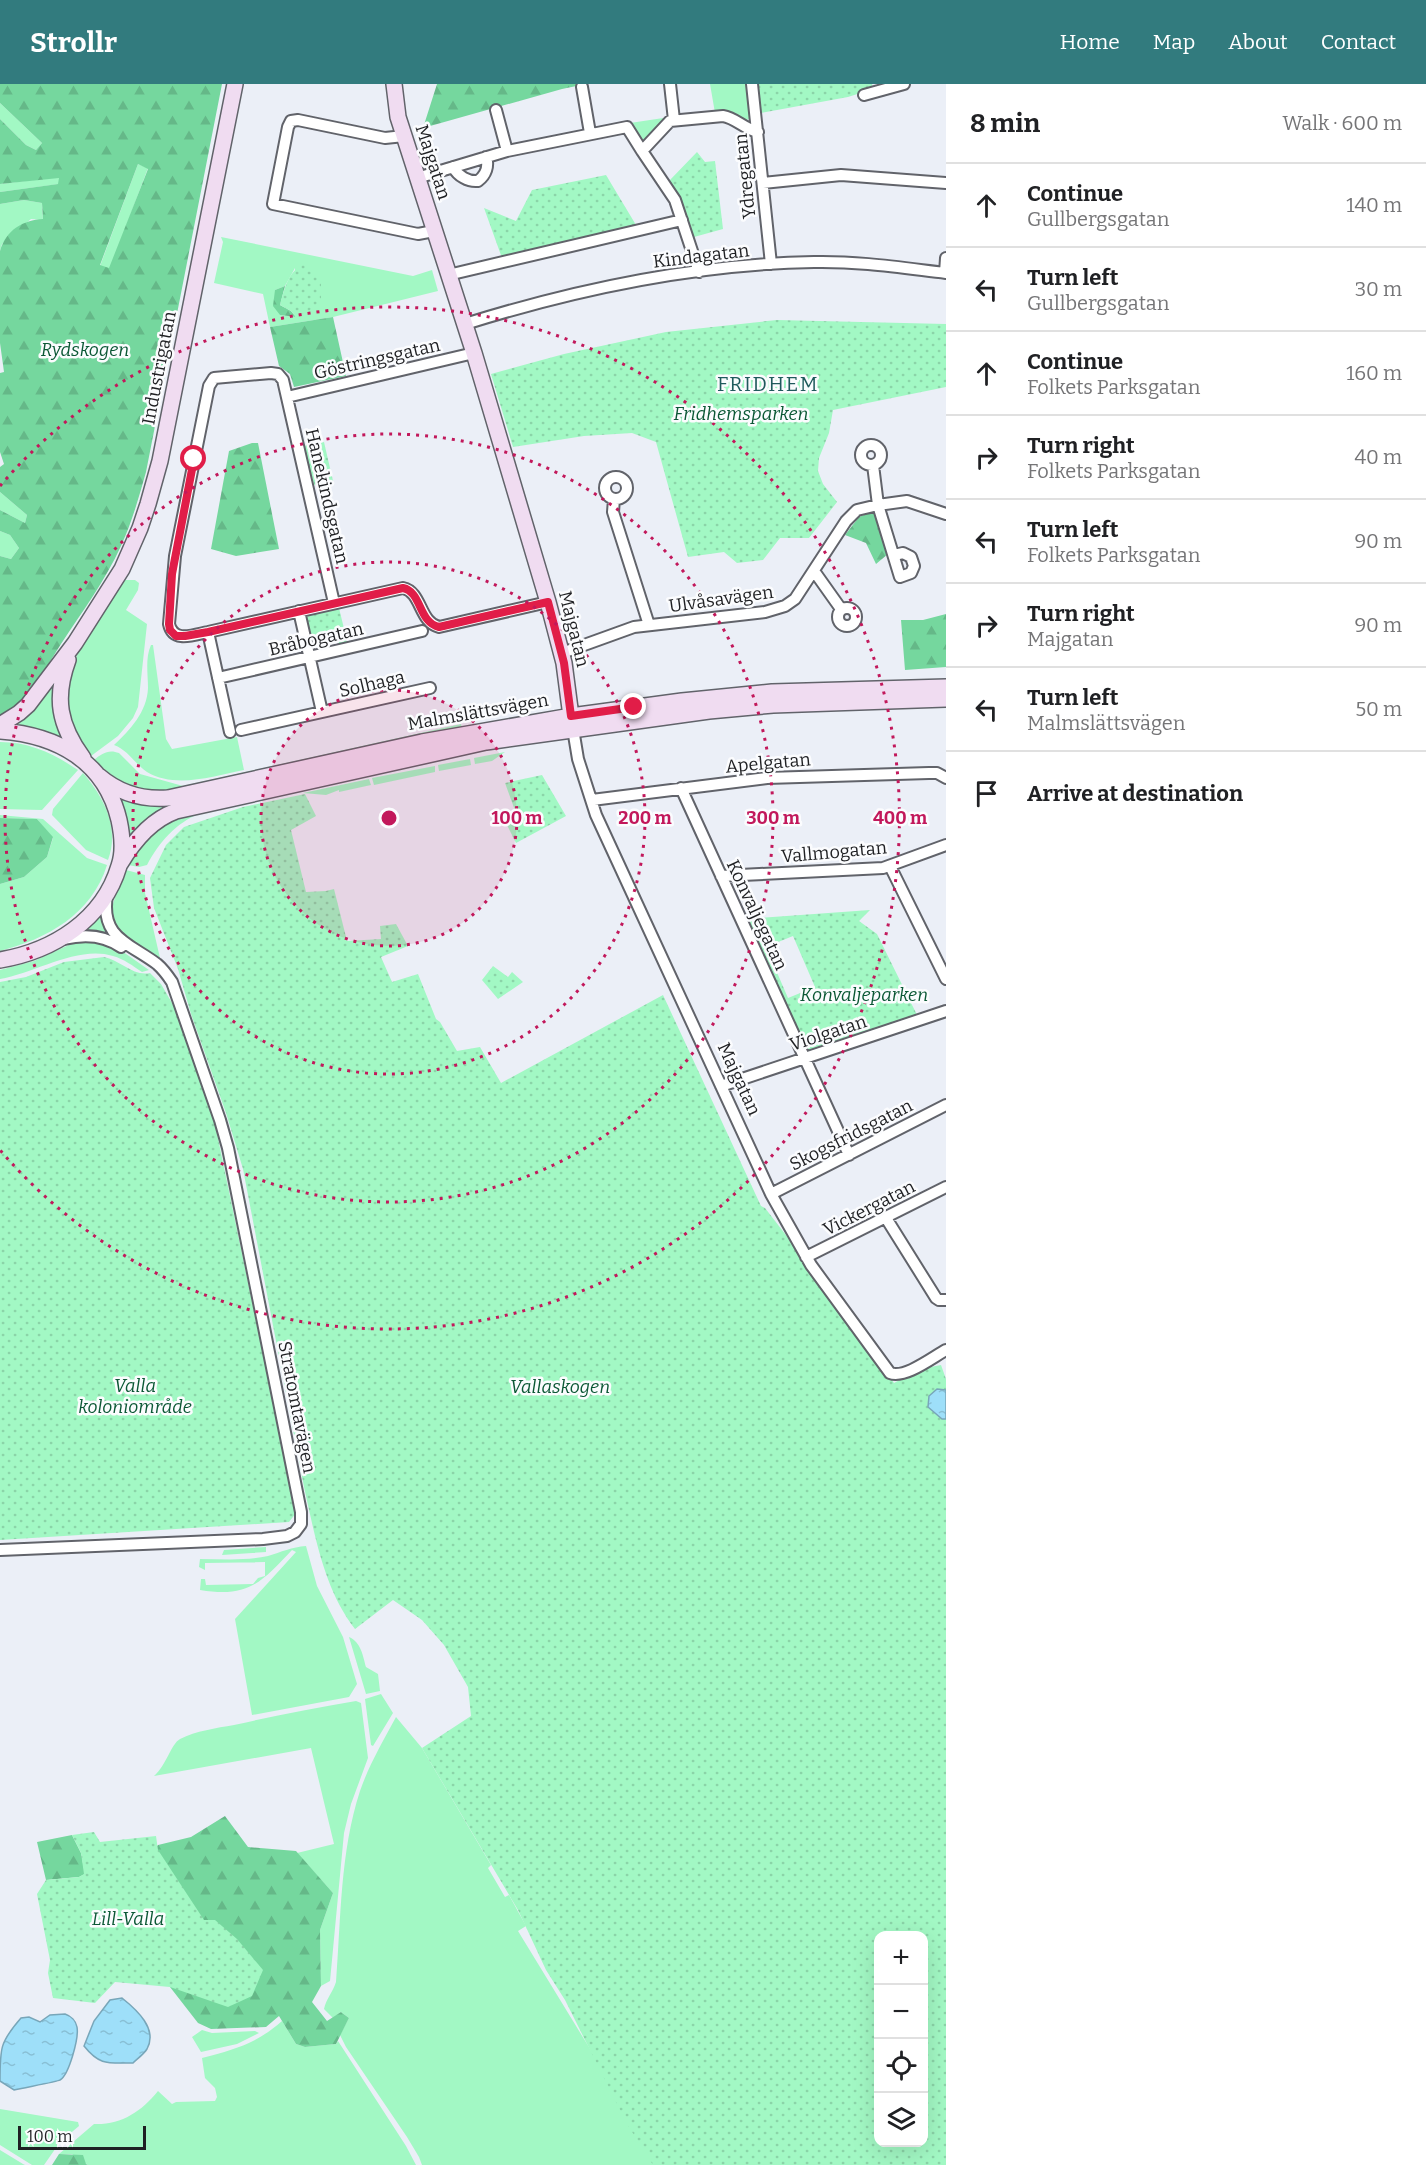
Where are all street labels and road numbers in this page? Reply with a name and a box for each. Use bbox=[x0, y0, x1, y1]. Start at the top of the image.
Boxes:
street label: Majgatan bbox=[411, 122, 456, 203]
street label: Ydregatan bbox=[730, 132, 760, 220]
street label: Kindagatan bbox=[652, 239, 751, 273]
street label: Industrigatan bbox=[137, 309, 181, 427]
street label: Göstringsgatan bbox=[312, 334, 443, 384]
street label: Hanekindsgatan bbox=[301, 426, 353, 566]
street label: Ulvåsavägen bbox=[667, 581, 775, 617]
street label: Majgatan bbox=[554, 589, 594, 670]
street label: Bråbogatan bbox=[266, 617, 366, 661]
street label: Solhaga bbox=[337, 666, 407, 702]
street label: Malmslättsvägen bbox=[406, 689, 551, 735]
street label: Apelgatan bbox=[724, 748, 812, 778]
street label: Vallmogatan bbox=[780, 836, 888, 868]
street label: Konvaljegatan bbox=[722, 856, 792, 974]
street label: Violgatan bbox=[787, 1010, 870, 1056]
street label: Majgatan bbox=[713, 1039, 766, 1119]
street label: Skogsfridsgatan bbox=[786, 1094, 917, 1176]
street label: Vickergatan bbox=[819, 1175, 919, 1241]
street label: Stratomtavägen bbox=[273, 1339, 321, 1475]

